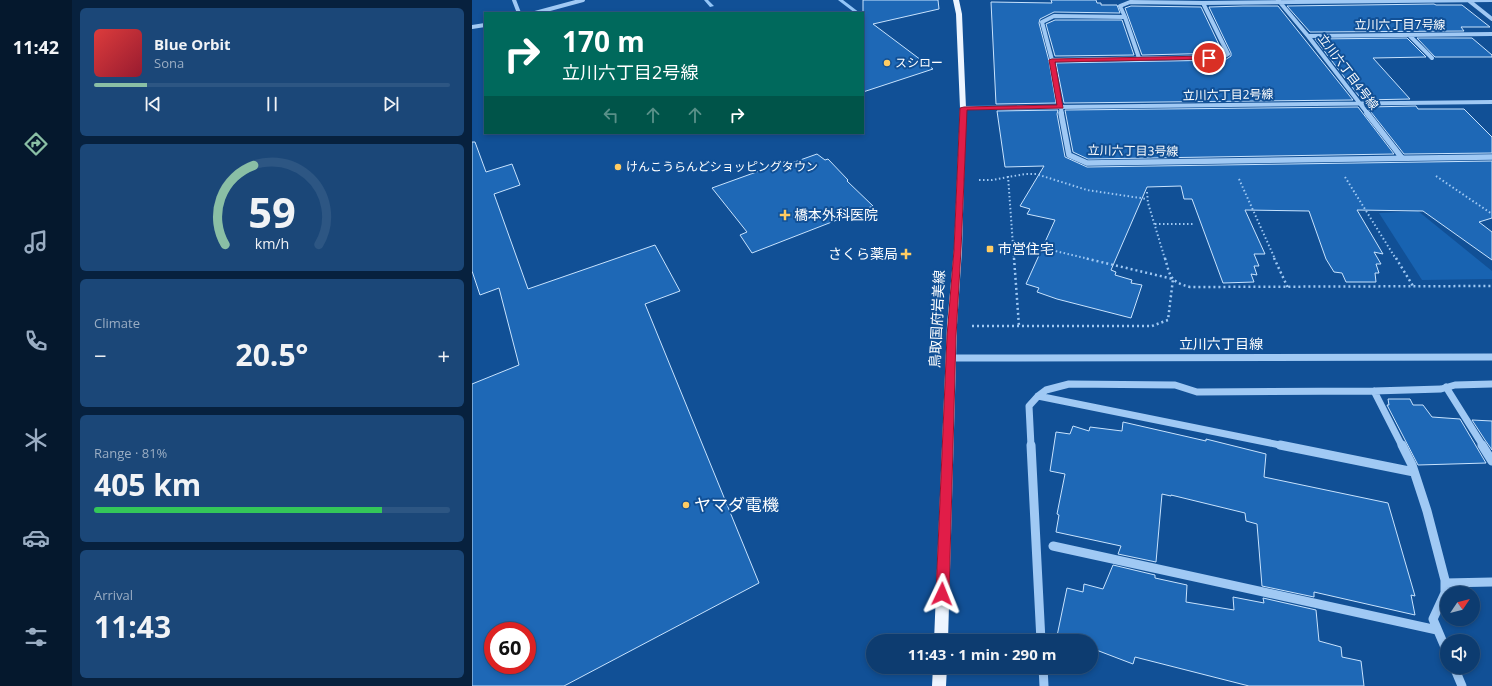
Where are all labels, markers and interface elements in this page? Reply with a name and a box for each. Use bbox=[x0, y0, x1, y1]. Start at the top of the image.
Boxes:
street label: 立川六丁目7号線 bbox=[1355, 16, 1445, 33]
text: 170 m bbox=[562, 22, 645, 60]
icon: right bbox=[496, 28, 548, 80]
street label: 立川六丁目4号線 bbox=[1314, 30, 1383, 113]
text: Blue Orbit bbox=[154, 34, 231, 54]
text: 11:42 bbox=[13, 35, 59, 59]
pin bbox=[1192, 41, 1226, 75]
icon: arrive bbox=[1198, 47, 1220, 69]
text: Sona bbox=[154, 54, 184, 72]
place label: スシロー bbox=[895, 54, 943, 71]
marker: スシロー bbox=[882, 58, 892, 68]
text: 立川六丁目2号線 bbox=[562, 60, 698, 84]
street label: 立川六丁目2号線 bbox=[1182, 85, 1274, 104]
icon: previous bbox=[142, 93, 164, 115]
icon: pause bbox=[261, 93, 283, 115]
icon: next bbox=[380, 93, 402, 115]
icon: left bbox=[600, 104, 622, 126]
icon: ahead bbox=[642, 104, 664, 126]
icon: ahead bbox=[684, 104, 706, 126]
icon: right bbox=[726, 104, 748, 126]
icon: directions bbox=[22, 130, 50, 158]
street label: 立川六丁目3号線 bbox=[1087, 141, 1179, 160]
place label: けんこうらんどショッピングタウン bbox=[626, 158, 818, 175]
marker: けんこうらんどショッピングタウン bbox=[613, 162, 623, 172]
text: 59 bbox=[248, 184, 296, 240]
place label: 橋本外科医院 bbox=[794, 205, 878, 224]
marker: 橋本外科医院 bbox=[779, 209, 791, 221]
icon: music bbox=[22, 228, 50, 256]
text: km/h bbox=[255, 234, 289, 253]
place label: 市営住宅 bbox=[998, 239, 1054, 258]
place label: さくら薬局 bbox=[828, 244, 898, 263]
marker: 市営住宅 bbox=[985, 244, 995, 254]
marker: さくら薬局 bbox=[901, 249, 911, 259]
street label: 鳥取国府岩美線 bbox=[924, 270, 949, 368]
text: Climate bbox=[94, 314, 140, 332]
icon: phone bbox=[22, 327, 50, 355]
text: 20.5° bbox=[236, 334, 308, 375]
street label: 立川六丁目線 bbox=[1179, 334, 1263, 353]
text: − bbox=[94, 340, 107, 370]
text: + bbox=[437, 340, 450, 370]
icon: climate bbox=[22, 426, 50, 454]
text: Range · 81% bbox=[94, 444, 167, 462]
text: 405 km bbox=[94, 464, 201, 505]
place label: ヤマダ電機 bbox=[694, 493, 779, 516]
marker: ヤマダ電機 bbox=[681, 500, 691, 510]
icon: car bbox=[22, 524, 50, 552]
position arrow bbox=[921, 573, 963, 615]
text: Arrival bbox=[94, 586, 133, 604]
north arrow bbox=[1440, 586, 1480, 626]
map controls bbox=[1440, 586, 1480, 674]
text: 11:43 bbox=[94, 606, 171, 647]
speed limit sign: 60 bbox=[484, 622, 536, 674]
icon: filters bbox=[22, 623, 50, 651]
button: sound bbox=[1440, 634, 1480, 674]
text: 11:43 · 1 min · 290 m bbox=[908, 644, 1056, 664]

